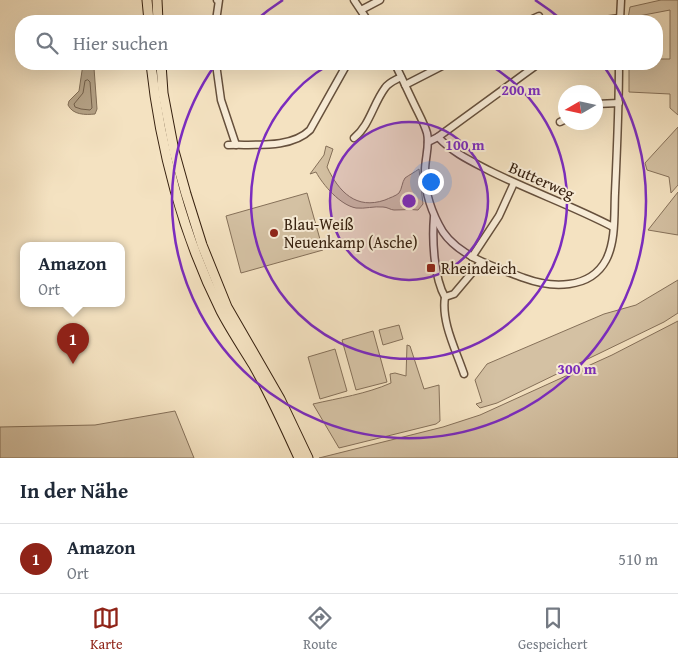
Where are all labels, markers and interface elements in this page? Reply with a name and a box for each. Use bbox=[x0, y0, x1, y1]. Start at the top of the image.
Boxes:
search box bbox=[15, 15, 663, 70]
icon: search bbox=[33, 29, 61, 57]
text: Hier suchen bbox=[73, 29, 168, 57]
text: 200 m bbox=[501, 79, 541, 100]
north arrow bbox=[558, 85, 603, 130]
text: 100 m bbox=[445, 134, 485, 155]
street label: Butterweg bbox=[505, 155, 579, 205]
your location bbox=[418, 169, 444, 195]
centre of rings bbox=[400, 192, 418, 210]
place label: Blau-Weiß Neuenkamp (Asche) bbox=[284, 212, 418, 254]
marker: Blau-Weiß Neuenkamp (Asche) bbox=[268, 227, 280, 239]
popup bbox=[20, 242, 125, 307]
text: Amazon bbox=[38, 249, 107, 277]
place label: Rheindeich bbox=[441, 256, 517, 280]
marker: Rheindeich bbox=[425, 262, 437, 274]
text: Ort bbox=[38, 277, 60, 301]
pin: 1 bbox=[57, 323, 89, 364]
text: 300 m bbox=[557, 358, 597, 379]
text: In der Nähe bbox=[20, 475, 128, 506]
text: Amazon bbox=[67, 533, 136, 561]
text: 1 bbox=[32, 547, 40, 571]
text: 510 m bbox=[618, 547, 658, 571]
text: Ort bbox=[67, 561, 89, 585]
tab: Karte bbox=[90, 604, 123, 654]
tab: Route bbox=[303, 604, 337, 654]
tab: Gespeichert bbox=[518, 604, 588, 654]

